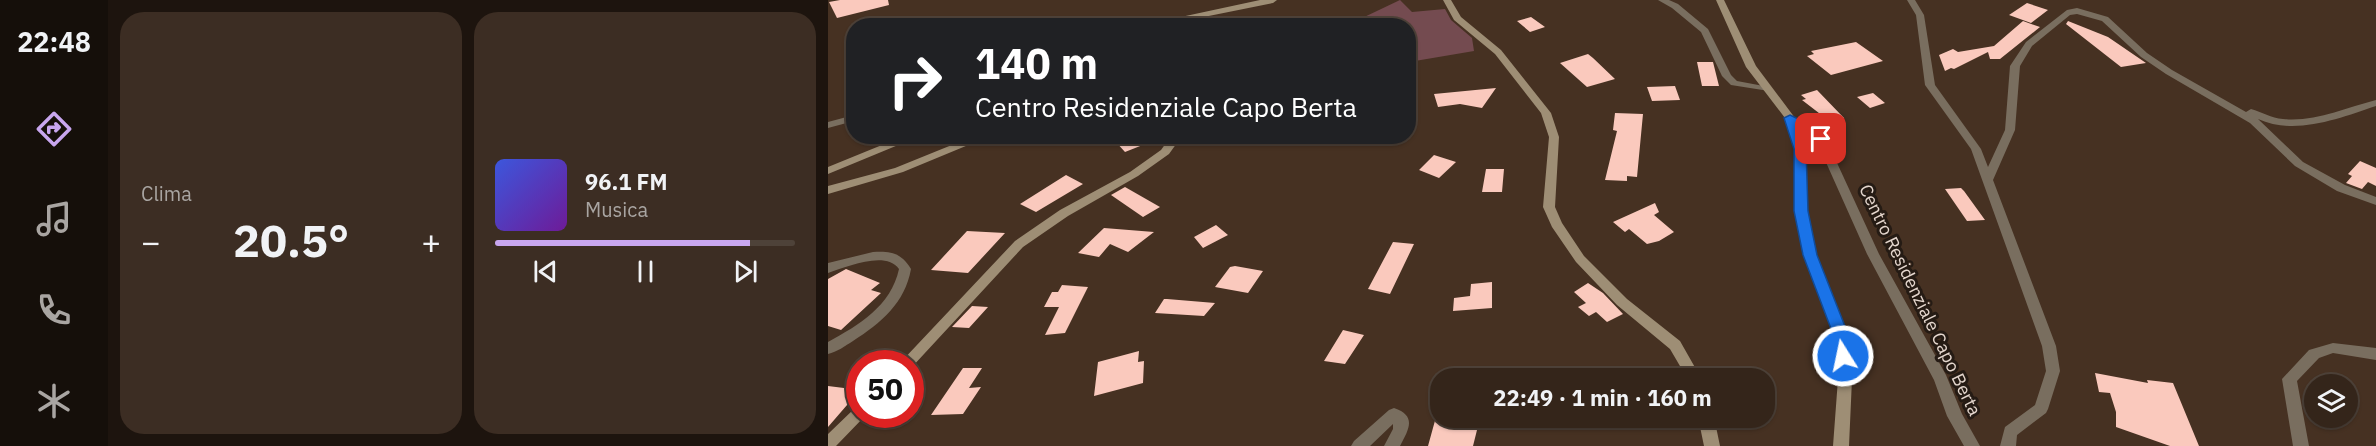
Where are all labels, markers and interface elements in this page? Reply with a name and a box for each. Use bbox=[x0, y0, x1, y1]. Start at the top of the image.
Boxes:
text: 22:48 bbox=[17, 24, 91, 59]
text: 140 m bbox=[975, 36, 1098, 91]
icon: right bbox=[876, 42, 954, 120]
text: Centro Residenziale Capo Berta bbox=[975, 89, 1357, 124]
icon: directions bbox=[33, 108, 75, 150]
pin bbox=[1795, 113, 1846, 164]
icon: arrive bbox=[1804, 122, 1837, 155]
text: 96.1 FM bbox=[585, 167, 668, 196]
text: Clima bbox=[141, 180, 192, 207]
street label: Centro Residenziale Capo Berta bbox=[1854, 180, 1987, 420]
text: Musica bbox=[585, 196, 648, 223]
icon: music bbox=[33, 198, 75, 240]
text: 20.5° bbox=[233, 211, 349, 269]
text: − bbox=[141, 220, 161, 263]
text: + bbox=[421, 220, 441, 263]
icon: previous bbox=[529, 255, 562, 288]
icon: pause bbox=[629, 255, 662, 288]
icon: next bbox=[729, 255, 762, 288]
icon: phone bbox=[33, 289, 75, 331]
position arrow bbox=[1811, 324, 1875, 388]
speed limit sign: 50 bbox=[846, 350, 924, 428]
map controls bbox=[2304, 374, 2358, 428]
button: layers bbox=[2304, 374, 2358, 428]
icon: climate bbox=[33, 380, 75, 422]
text: 22:49 · 1 min · 160 m bbox=[1493, 383, 1712, 412]

